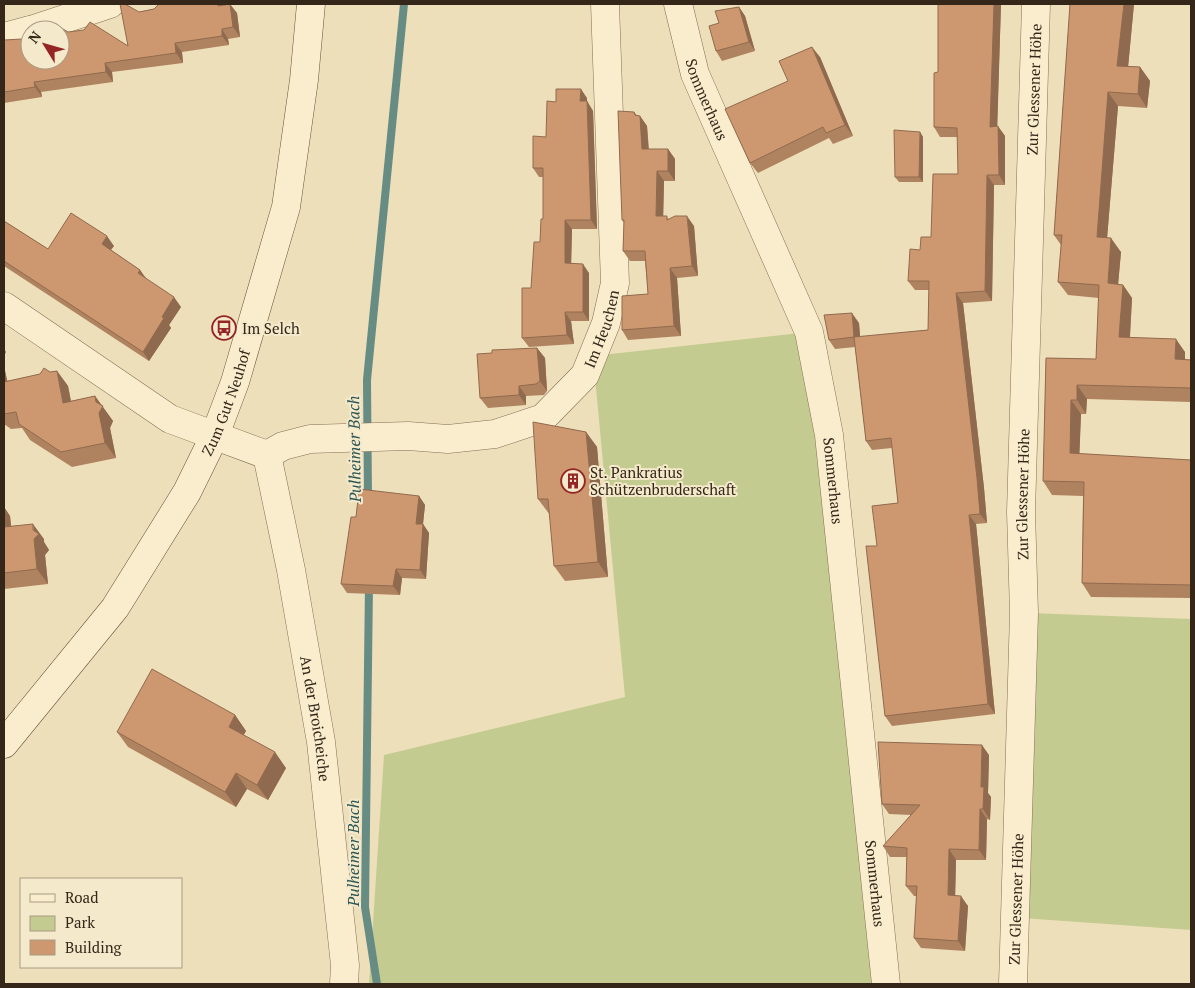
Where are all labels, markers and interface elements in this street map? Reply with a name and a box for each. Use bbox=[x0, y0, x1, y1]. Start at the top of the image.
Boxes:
north arrow bbox=[20, 20, 70, 70]
street label: Zur Glessener Höhe bbox=[1022, 23, 1045, 155]
text: N bbox=[23, 27, 45, 47]
street label: Sommerhaus bbox=[682, 57, 733, 143]
street label: Im Heuchen bbox=[579, 288, 623, 371]
bus stop icon: Im Selch bbox=[211, 315, 237, 341]
place label: Im Selch bbox=[242, 318, 300, 338]
street label: Zum Gut Neuhof bbox=[197, 346, 254, 459]
water label: Pulheimer Bach bbox=[342, 395, 366, 504]
street label: Zur Glessener Höhe bbox=[1011, 428, 1033, 560]
street label: Sommerhaus bbox=[819, 436, 848, 525]
place label: St. Pankratius Schützenbruderschaft bbox=[590, 462, 737, 499]
building icon: St. Pankratius Schützenbruderschaft bbox=[560, 468, 586, 494]
street label: An der Broicheiche bbox=[296, 654, 335, 782]
water label: Pulheimer Bach bbox=[342, 800, 364, 907]
street label: Zur Glessener Höhe bbox=[1004, 833, 1027, 965]
street label: Sommerhaus bbox=[861, 839, 890, 928]
legend bbox=[20, 878, 182, 968]
text: Road bbox=[65, 887, 98, 907]
text: Park bbox=[65, 912, 95, 932]
text: Building bbox=[65, 937, 123, 957]

